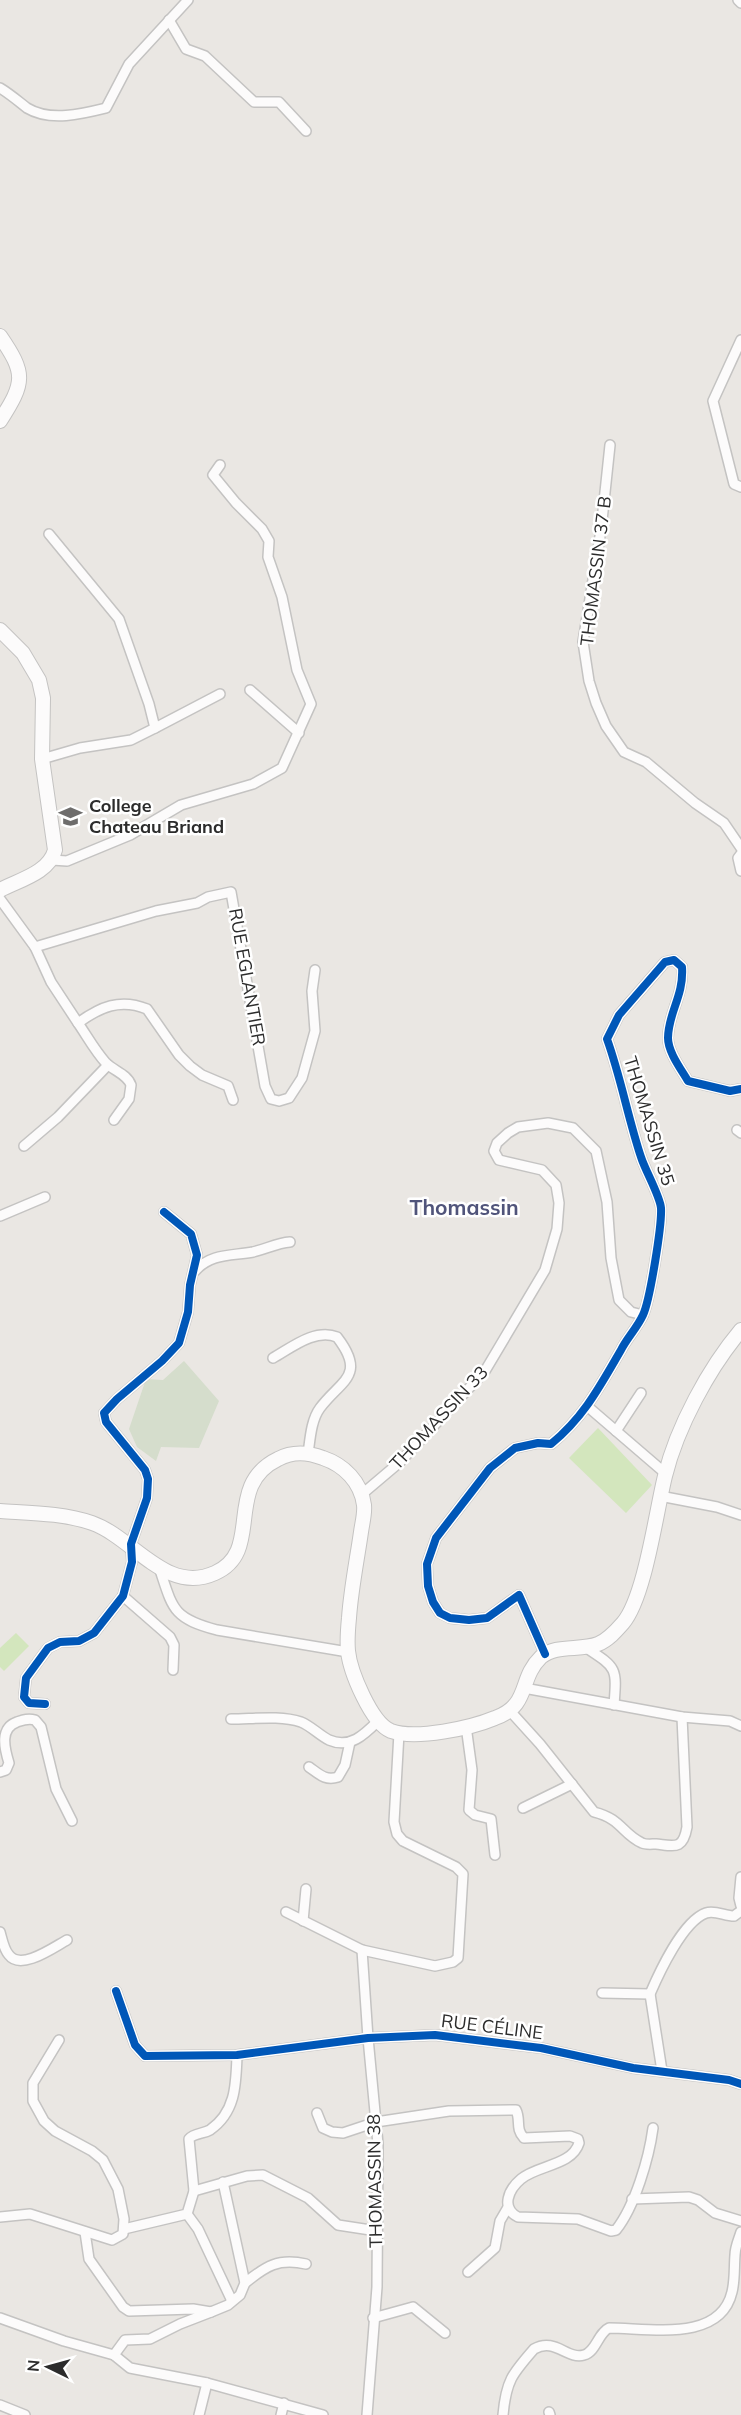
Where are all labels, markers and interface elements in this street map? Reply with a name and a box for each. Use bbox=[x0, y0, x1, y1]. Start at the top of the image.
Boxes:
street label: THOMASSIN 37 B bbox=[575, 495, 616, 647]
place label: College Chateau Briand bbox=[89, 794, 224, 838]
school or university icon: College Chateau Briand bbox=[58, 803, 84, 829]
street label: RUE EGLANTIER bbox=[224, 906, 271, 1047]
street label: THOMASSIN 35 bbox=[619, 1053, 680, 1188]
district label: Thomassin bbox=[409, 1194, 519, 1220]
street label: THOMASSIN 33 bbox=[385, 1361, 493, 1474]
street label: RUE CÉLINE bbox=[440, 2009, 544, 2044]
street label: THOMASSIN 38 bbox=[362, 2114, 387, 2248]
north arrow bbox=[18, 2337, 78, 2397]
text: N bbox=[23, 2359, 44, 2373]

